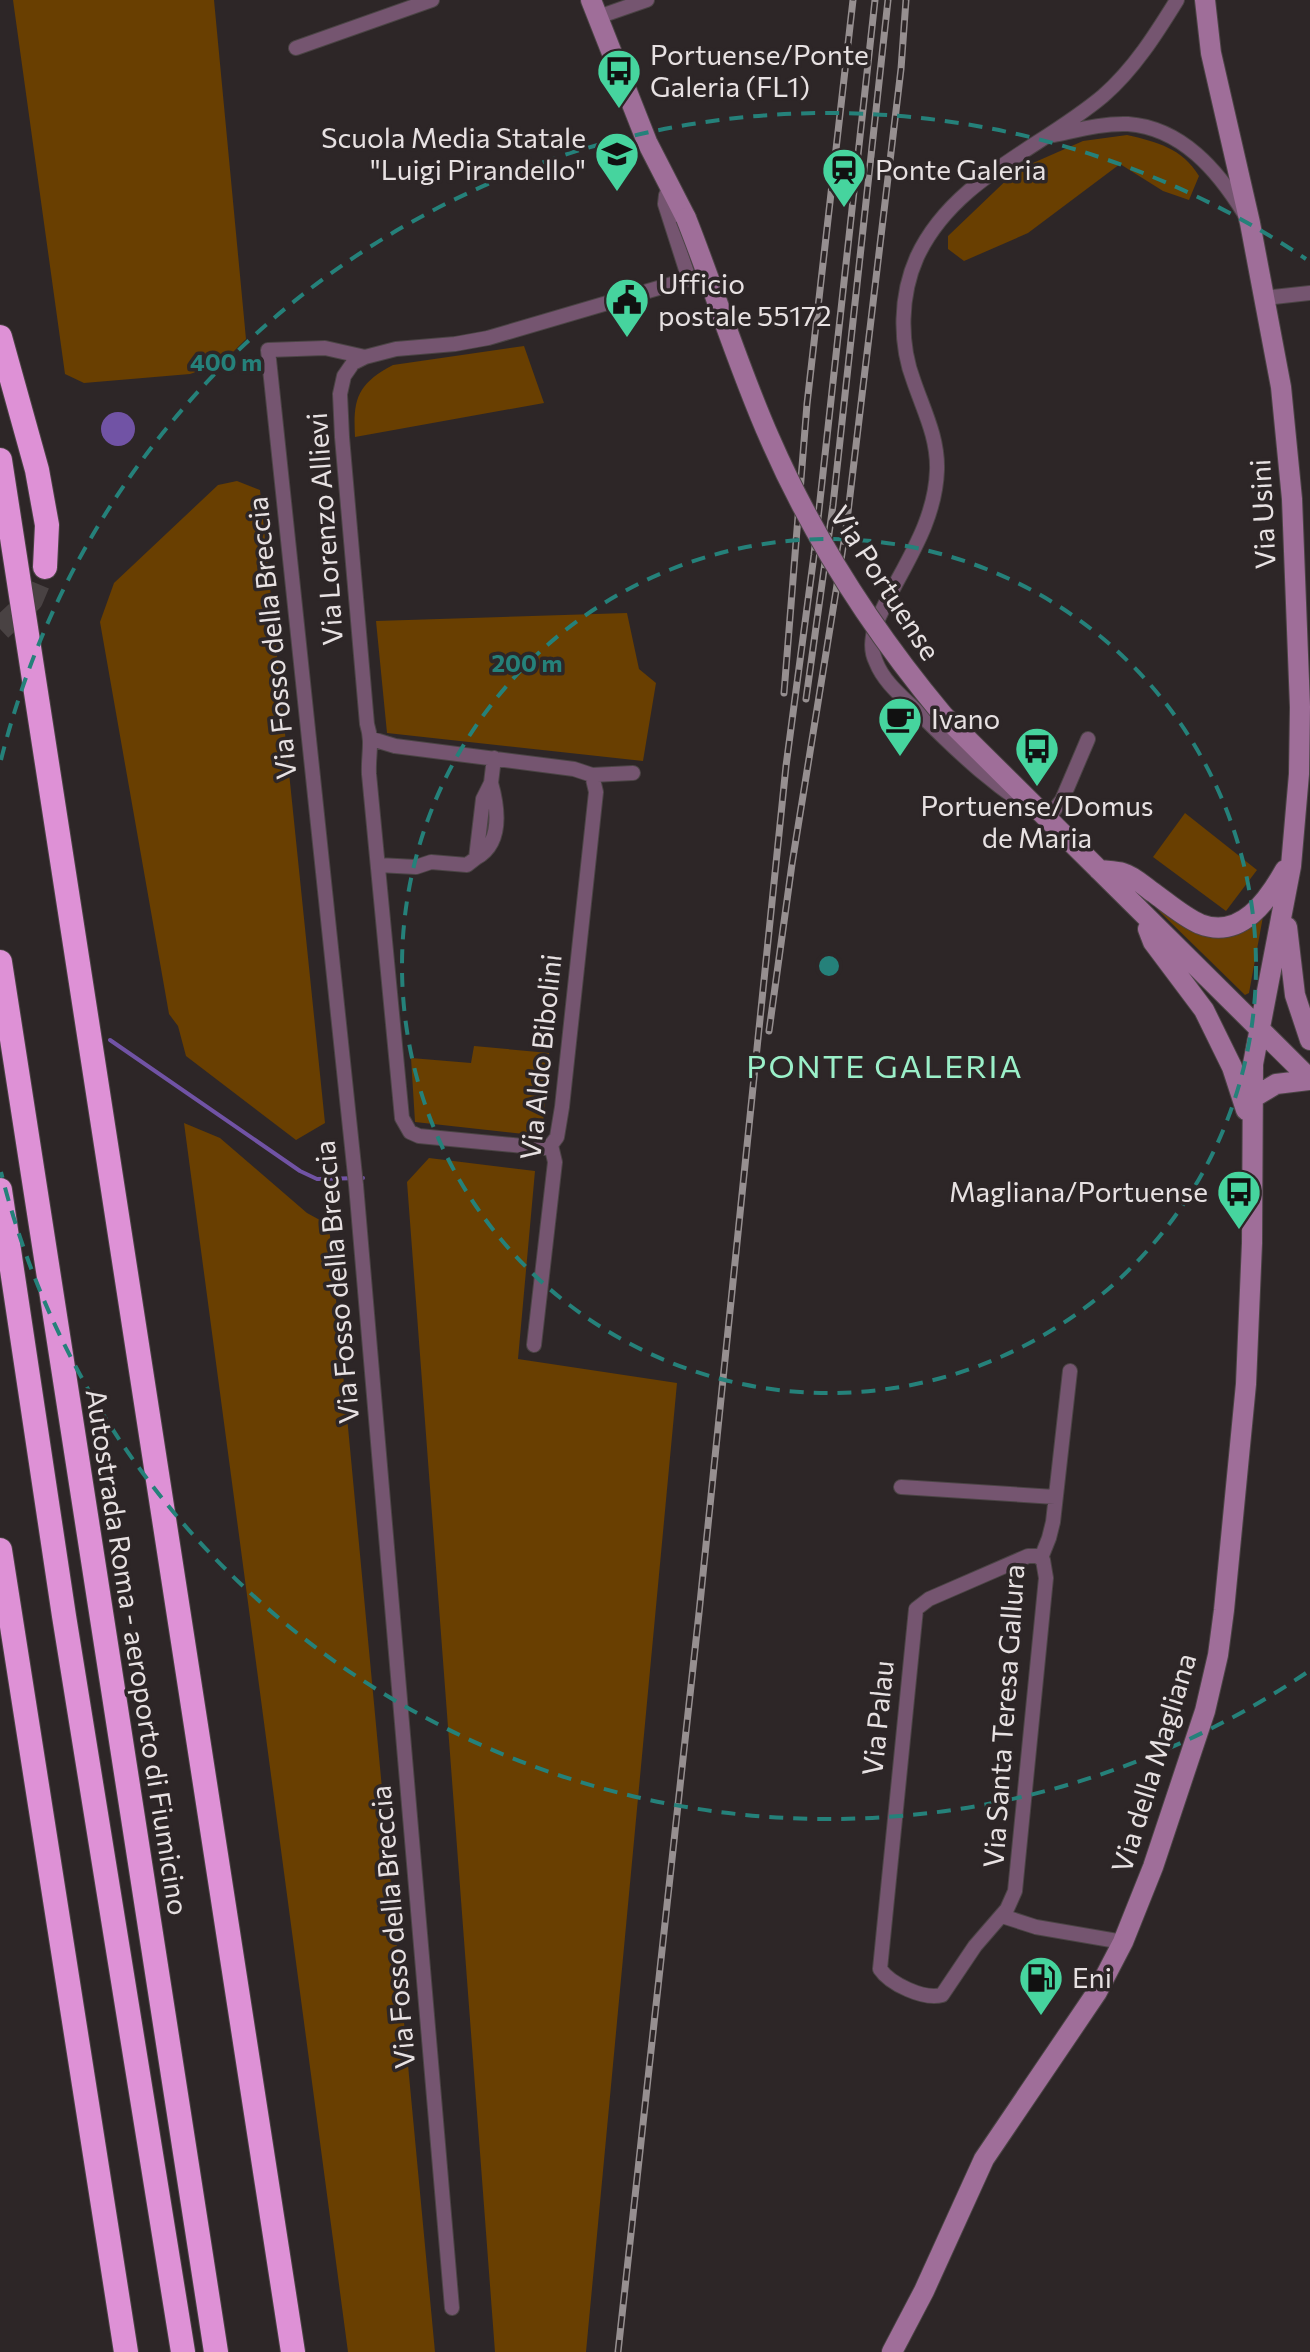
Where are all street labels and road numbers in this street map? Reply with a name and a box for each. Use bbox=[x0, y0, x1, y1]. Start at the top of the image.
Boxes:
street label: Via Lorenzo Allievi bbox=[299, 411, 349, 647]
street label: Via Usini bbox=[1242, 458, 1282, 570]
street label: Via Fosso della Breccia bbox=[239, 495, 303, 781]
street label: Via Portuense bbox=[823, 499, 948, 666]
street label: Via Aldo Bibolini bbox=[512, 952, 568, 1162]
street label: Via Fosso della Breccia bbox=[307, 1139, 365, 1425]
street label: Autostrada Roma - aeroporto di Fiumicino bbox=[80, 1386, 196, 1917]
street label: Via Santa Teresa Gallura bbox=[975, 1563, 1031, 1869]
street label: Via della Magliana bbox=[1104, 1649, 1203, 1877]
street label: Via Palau bbox=[854, 1658, 900, 1777]
street label: Via Fosso della Breccia bbox=[363, 1784, 421, 2070]

